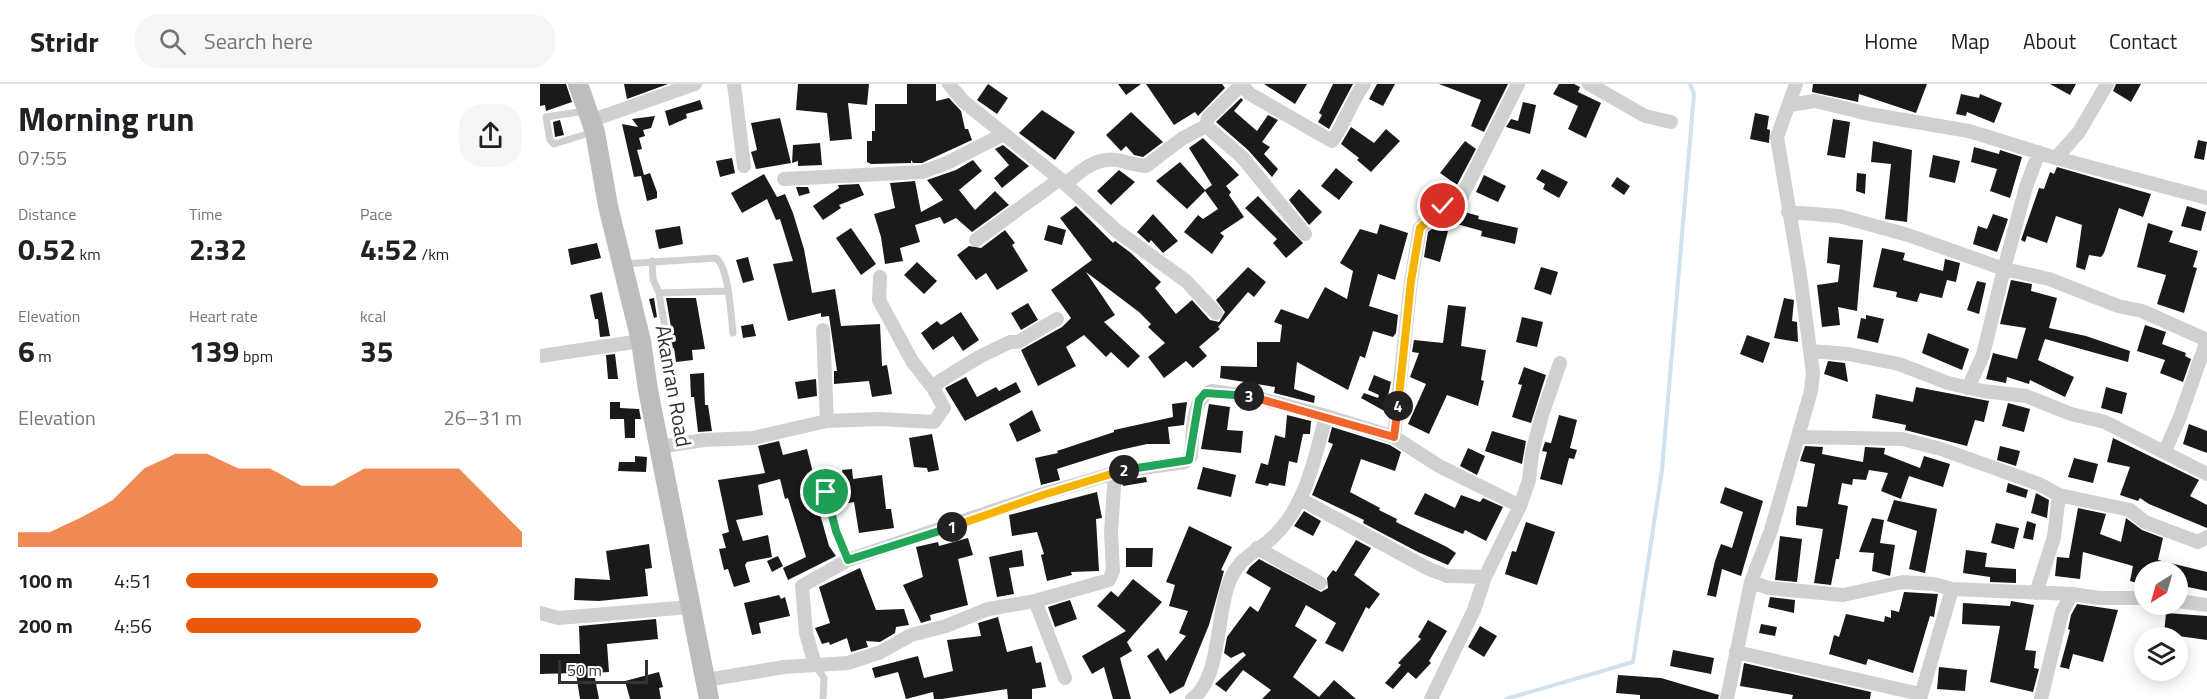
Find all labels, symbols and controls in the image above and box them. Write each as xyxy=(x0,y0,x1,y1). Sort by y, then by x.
search box xyxy=(135,14,555,68)
text: Stridr xyxy=(30,20,99,63)
text: Search here xyxy=(204,24,313,58)
icon: search xyxy=(156,25,189,58)
text: Home xyxy=(1864,25,1918,57)
text: Map xyxy=(1951,25,1990,57)
text: About xyxy=(2023,25,2076,57)
text: Contact xyxy=(2109,25,2177,57)
text: Morning run xyxy=(18,94,195,144)
button: share xyxy=(459,104,522,167)
text: 07:55 xyxy=(18,142,67,173)
pin xyxy=(1417,180,1468,231)
icon: check xyxy=(1426,189,1459,222)
text: Distance xyxy=(18,202,76,226)
text: Time xyxy=(189,202,222,226)
text: Pace xyxy=(360,202,392,226)
text: 0.52 xyxy=(18,226,76,272)
text: 2:32 xyxy=(189,226,247,272)
text: 4:52 xyxy=(360,226,418,272)
text: km xyxy=(76,242,101,266)
text: /km xyxy=(418,242,449,266)
text: Elevation xyxy=(18,304,80,328)
text: Heart rate xyxy=(189,304,258,328)
text: kcal xyxy=(360,304,386,328)
street label: Akanran Road xyxy=(648,322,700,449)
text: 6 xyxy=(18,328,35,374)
text: 139 xyxy=(189,328,239,374)
text: 35 xyxy=(360,328,394,374)
text: m xyxy=(35,344,52,368)
text: bpm xyxy=(239,344,273,368)
pin: 3 xyxy=(1234,381,1264,411)
text: 3 xyxy=(1245,384,1253,408)
pin: 4 xyxy=(1383,391,1413,421)
text: 4 xyxy=(1394,394,1402,418)
text: Elevation xyxy=(18,402,96,433)
text: 26–31 m xyxy=(443,402,522,433)
pin: 2 xyxy=(1109,455,1139,485)
text: 2 xyxy=(1120,458,1128,482)
pin xyxy=(800,466,851,517)
icon: arrive xyxy=(809,475,842,508)
pin: 1 xyxy=(937,512,967,542)
text: 1 xyxy=(948,515,956,539)
north arrow xyxy=(2134,561,2188,615)
map controls xyxy=(2134,561,2188,681)
text: 100 m xyxy=(18,565,73,596)
text: 4:51 xyxy=(114,565,152,596)
text: 200 m xyxy=(18,610,73,641)
text: 4:56 xyxy=(114,610,152,641)
button: layers xyxy=(2134,627,2188,681)
scale bar xyxy=(558,657,648,684)
text: 50 m xyxy=(567,658,602,682)

